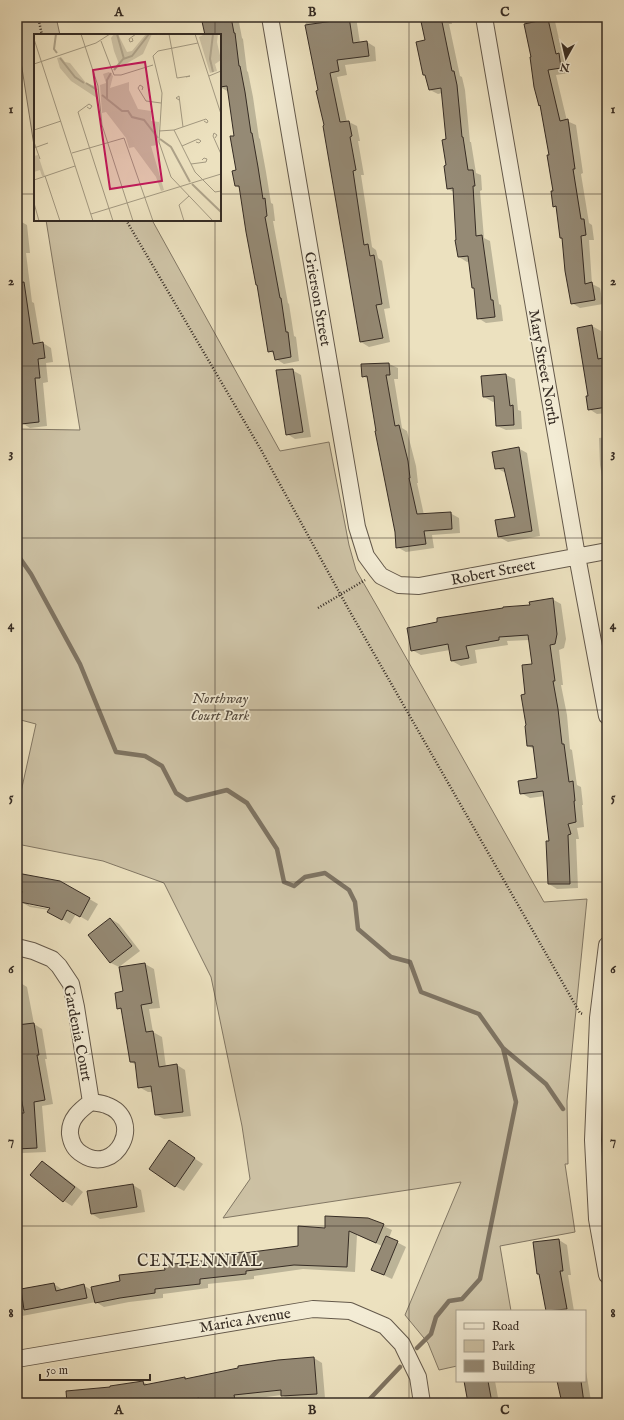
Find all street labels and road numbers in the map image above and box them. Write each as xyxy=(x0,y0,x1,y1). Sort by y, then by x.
street label: Grierson Street xyxy=(300,250,335,348)
street label: Mary Street North xyxy=(524,308,563,426)
street label: Robert Street xyxy=(449,555,537,590)
street label: Gardenia Court xyxy=(59,983,96,1083)
street label: Marica Avenue xyxy=(198,1304,292,1337)

